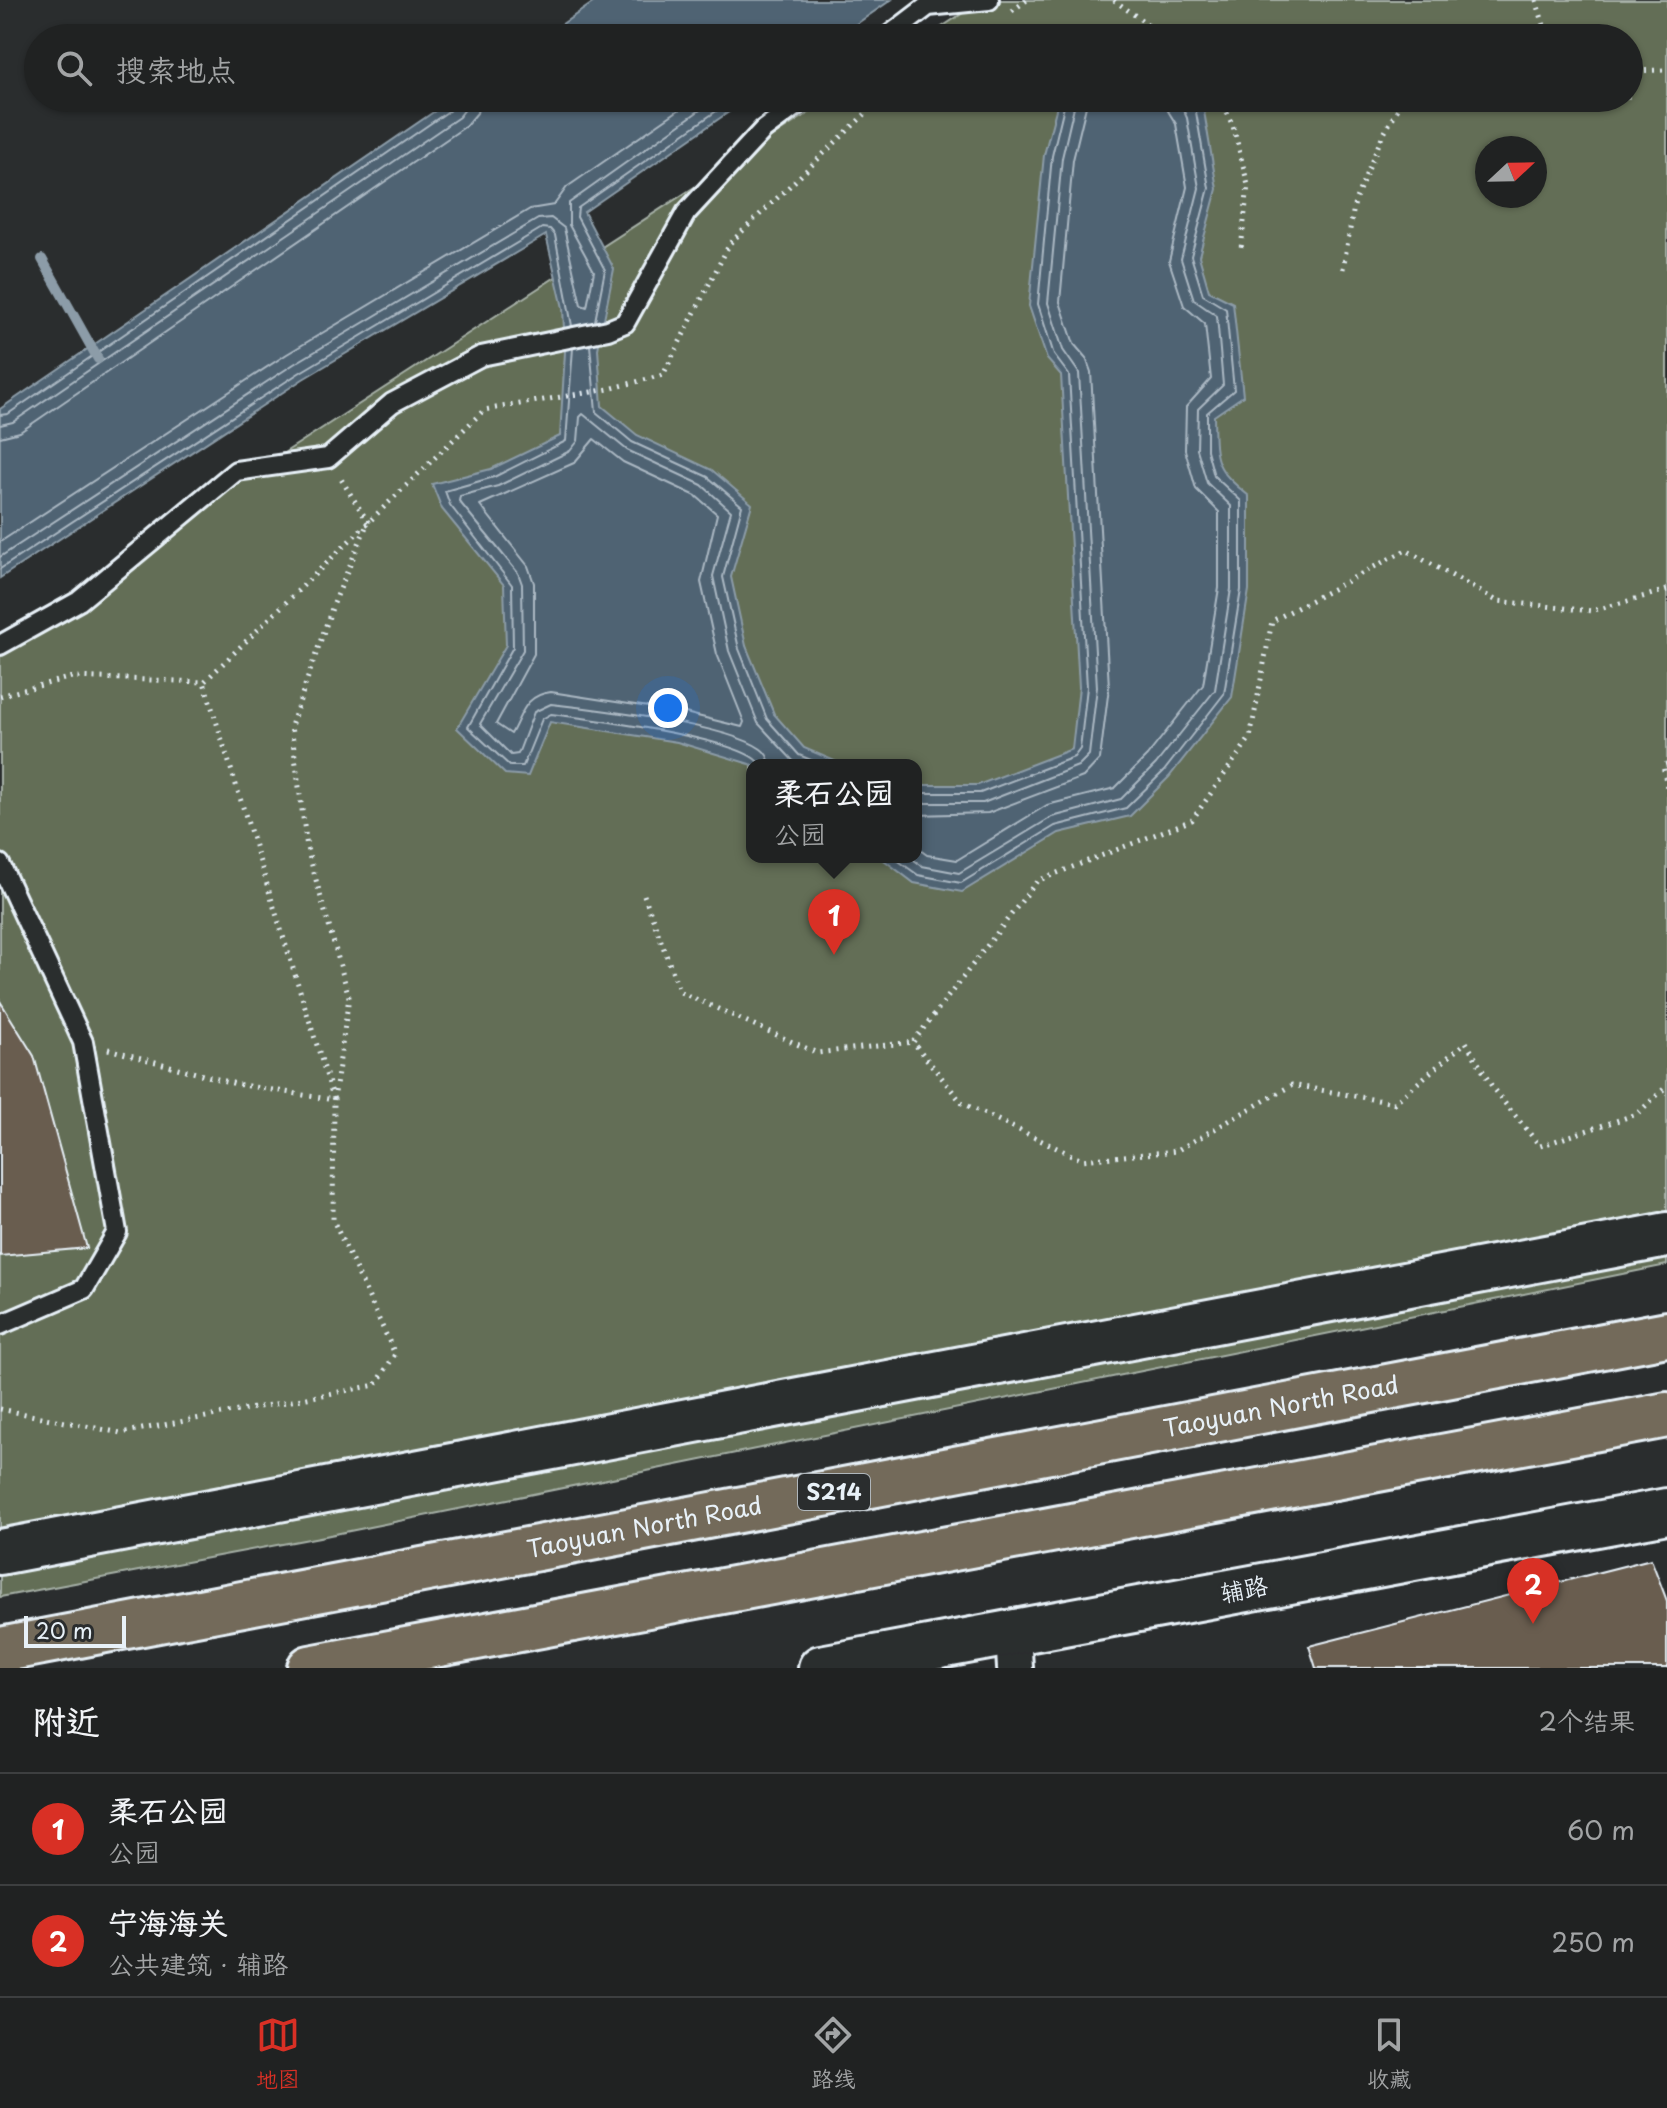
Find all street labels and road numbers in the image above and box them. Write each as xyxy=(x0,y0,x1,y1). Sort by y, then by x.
street label: Taoyuan North Road xyxy=(1160,1365,1402,1445)
road number: S214 xyxy=(798,1474,870,1510)
street label: Taoyuan North Road xyxy=(523,1486,765,1566)
street label: 辅路 xyxy=(1217,1566,1271,1610)

